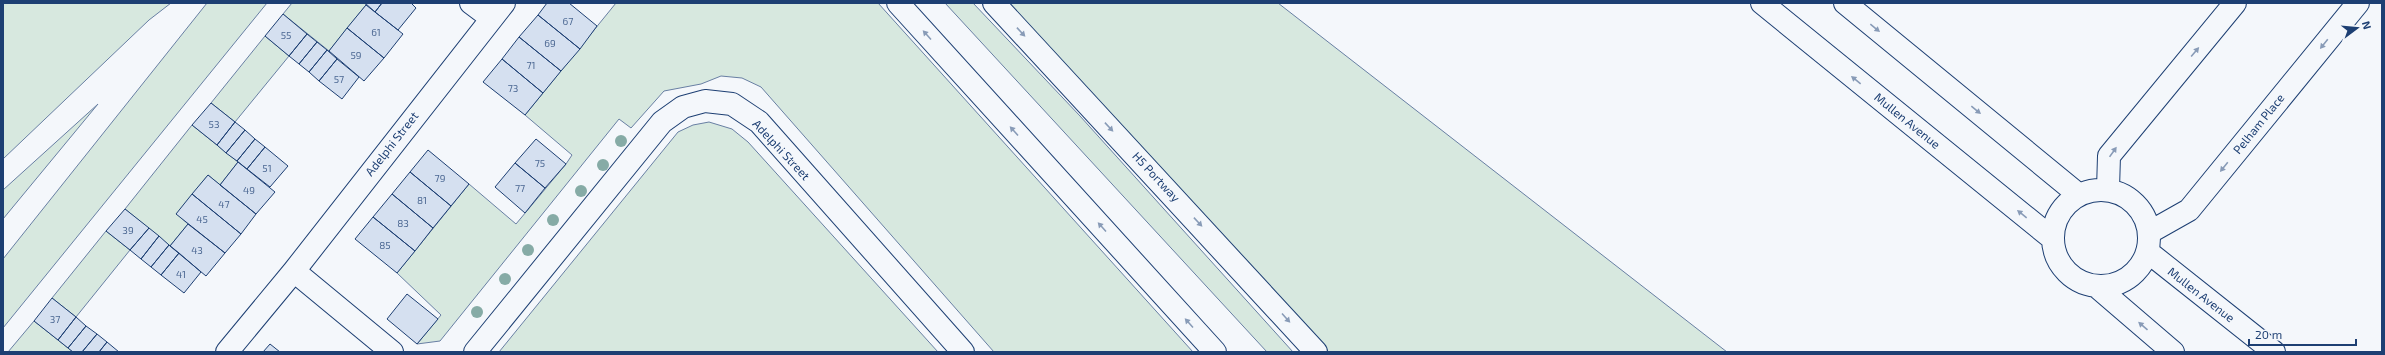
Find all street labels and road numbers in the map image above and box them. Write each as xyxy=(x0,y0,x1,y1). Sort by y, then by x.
street label: Mullen Avenue xyxy=(1872,89,1943,151)
street label: Pelham Place xyxy=(2230,91,2287,156)
street label: Adelphi Street xyxy=(362,108,421,178)
street label: Adelphi Street xyxy=(750,116,813,183)
street label: H5 Portway xyxy=(1130,148,1184,205)
street label: Mullen Avenue xyxy=(2166,264,2238,325)

